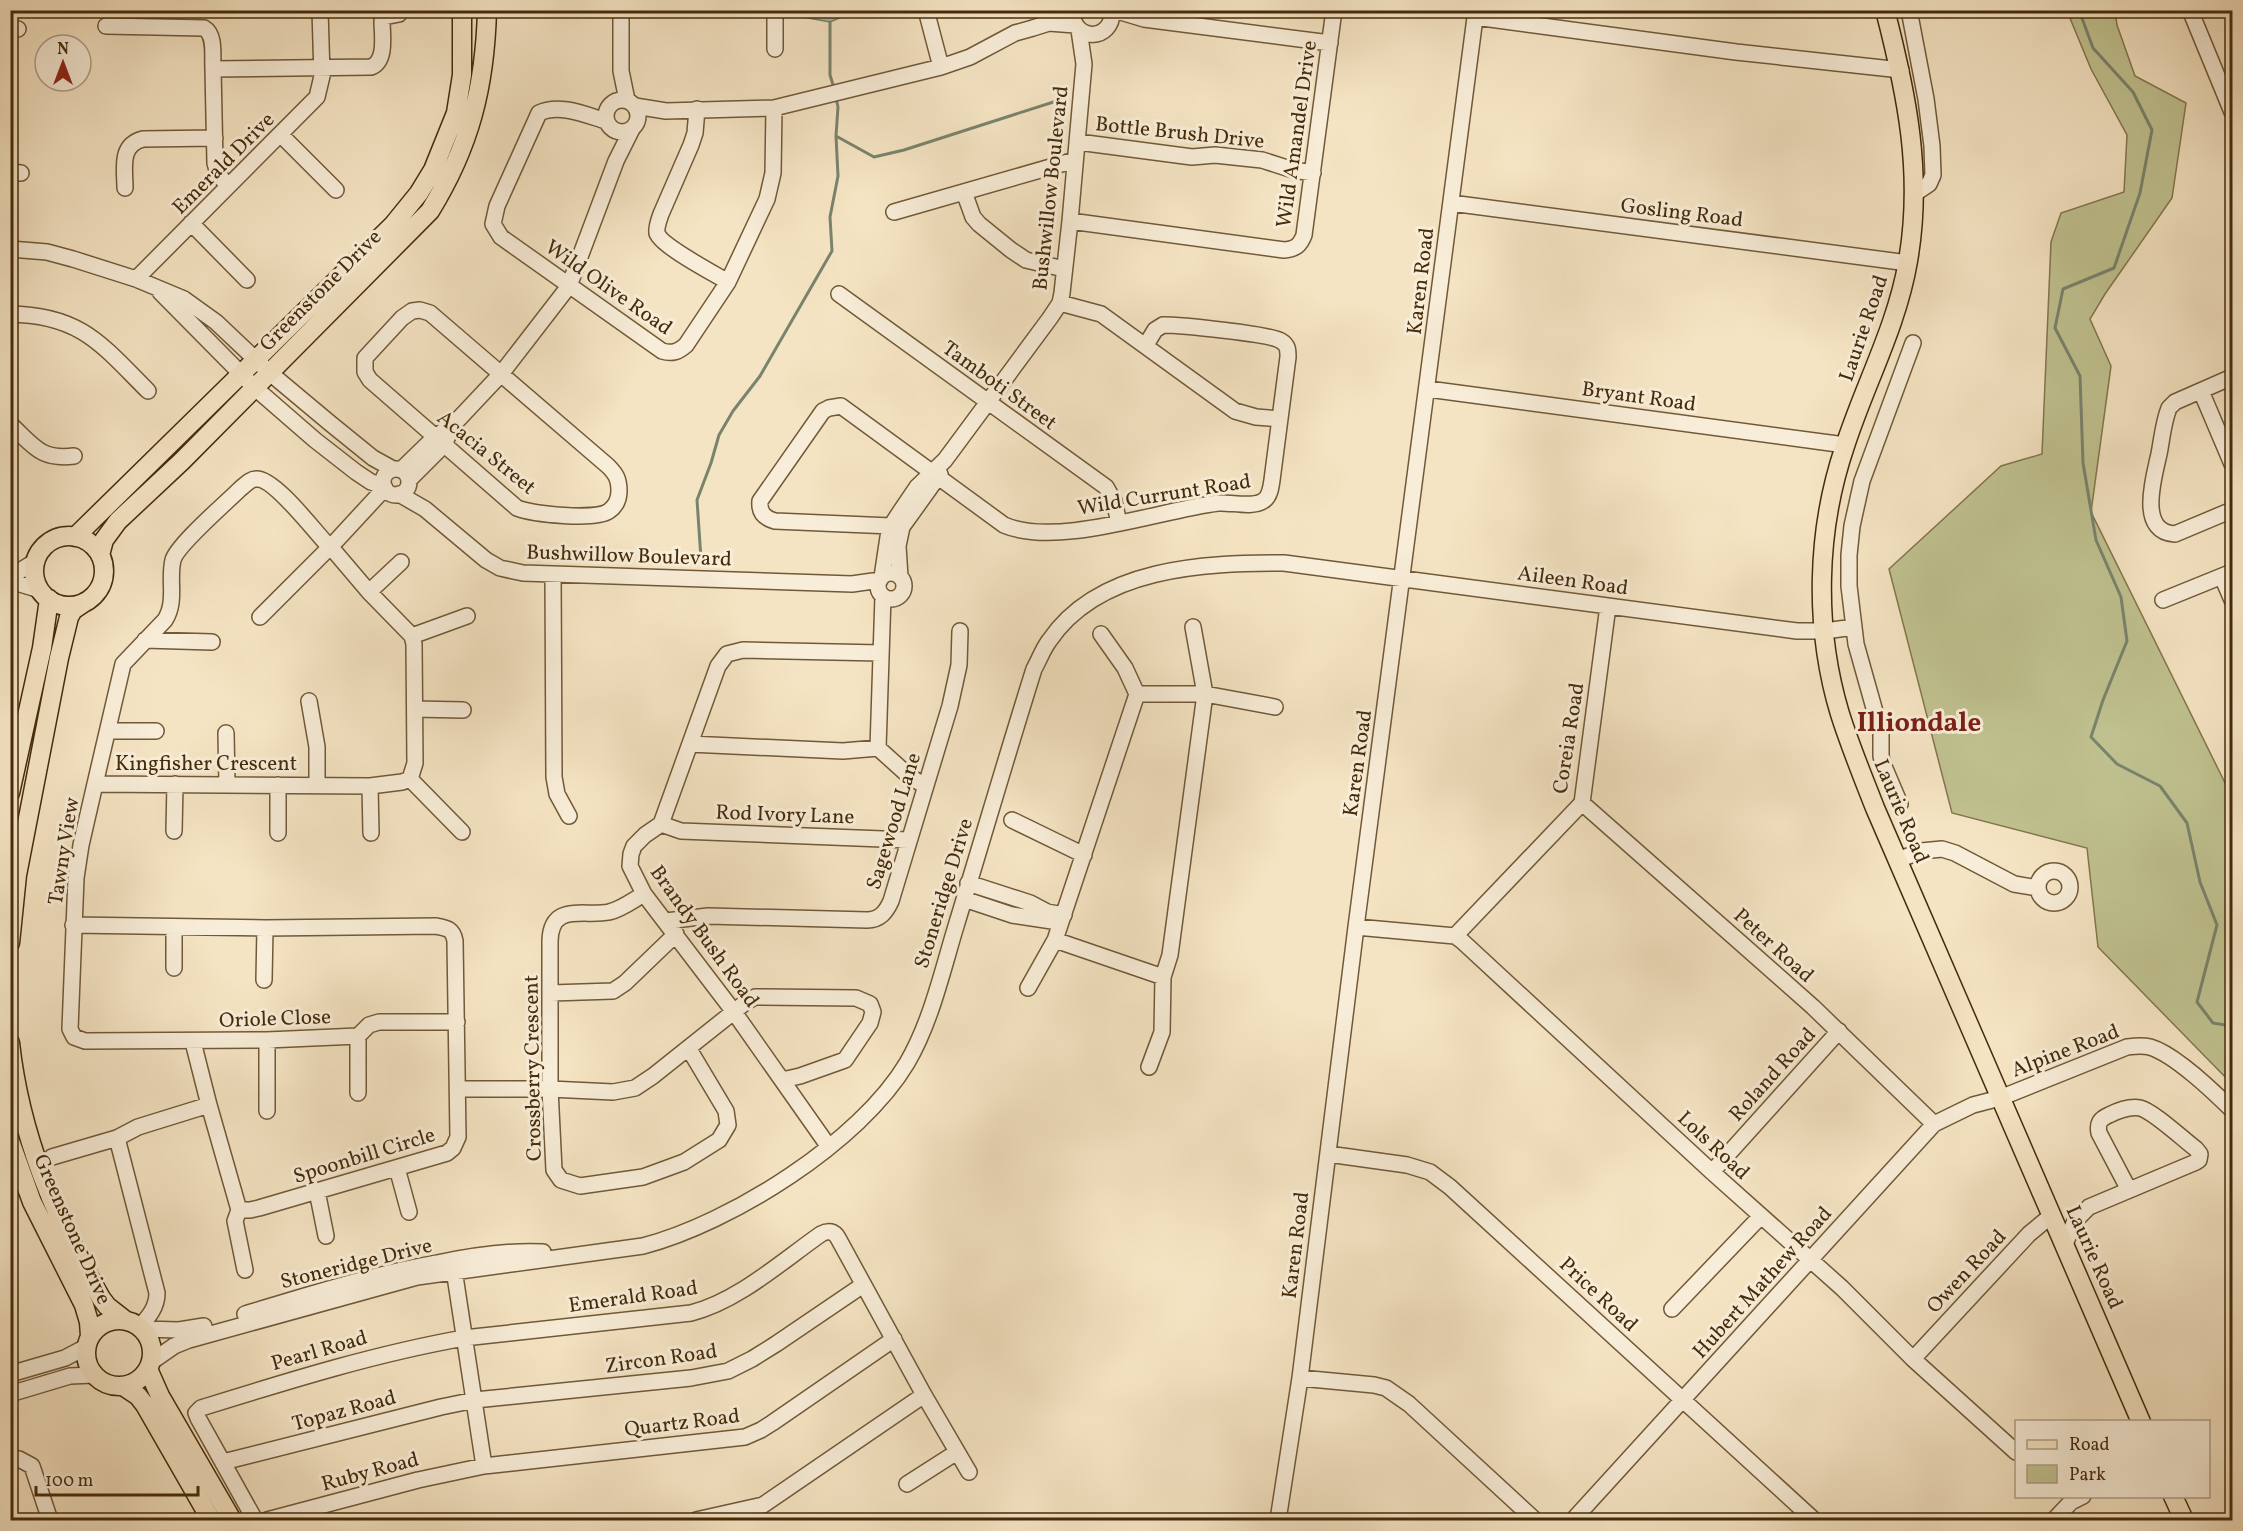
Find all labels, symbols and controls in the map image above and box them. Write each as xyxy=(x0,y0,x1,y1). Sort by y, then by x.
north arrow xyxy=(33,33,93,93)
text: N xyxy=(57,39,69,61)
street label: Wild Amandel Drive xyxy=(1270,39,1325,230)
street label: Bushwillow Boulevard xyxy=(1026,84,1077,292)
street label: Emerald Drive xyxy=(166,106,282,222)
street label: Bottle Brush Drive xyxy=(1094,110,1266,157)
street label: Gosling Road xyxy=(1619,192,1745,235)
street label: Greenstone Drive xyxy=(254,224,389,359)
street label: Karen Road xyxy=(1401,226,1442,336)
street label: Wild Olive Road xyxy=(539,233,678,343)
street label: Laurie Road xyxy=(1833,271,1896,386)
street label: Tamboti Street xyxy=(936,335,1063,438)
street label: Bryant Road xyxy=(1580,375,1698,420)
street label: Acacia Street xyxy=(430,404,542,502)
street label: Wild Currunt Road xyxy=(1075,467,1253,524)
street label: Bushwillow Boulevard xyxy=(526,538,732,575)
street label: Aileen Road xyxy=(1516,559,1630,604)
street label: Coreia Road xyxy=(1546,681,1593,796)
district label: Illiondale xyxy=(1857,705,1981,743)
street label: Karen Road xyxy=(1337,708,1380,819)
street label: Sagewood Lane xyxy=(860,749,929,893)
street label: Kingfisher Crescent xyxy=(115,750,297,779)
street label: Laurie Road xyxy=(1866,755,1936,868)
street label: Tawny View xyxy=(42,795,87,907)
street label: Rod Ivory Lane xyxy=(715,799,855,832)
street label: Stoneridge Drive xyxy=(908,815,981,972)
street label: Brandy Bush Road xyxy=(642,860,765,1014)
street label: Peter Road xyxy=(1726,902,1820,990)
street label: Crossberry Crescent xyxy=(517,975,550,1161)
street label: Oriole Close xyxy=(219,1003,332,1036)
street label: Alpine Road xyxy=(2007,1018,2124,1085)
street label: Roland Road xyxy=(1723,1022,1823,1128)
street label: Lols Road xyxy=(1670,1105,1756,1187)
street label: Spoonbill Circle xyxy=(290,1121,439,1192)
street label: Greenstone Drive xyxy=(25,1150,118,1309)
street label: Karen Road xyxy=(1276,1190,1317,1300)
street label: Hubert Mathew Road xyxy=(1687,1200,1839,1366)
street label: Laurie Road xyxy=(2058,1201,2129,1314)
street label: Owen Road xyxy=(1921,1224,2014,1320)
street label: Stoneridge Drive xyxy=(277,1232,435,1297)
street label: Price Road xyxy=(1552,1251,1644,1339)
street label: Emerald Road xyxy=(567,1274,700,1321)
street label: Pearl Road xyxy=(268,1324,371,1379)
street label: Zircon Road xyxy=(603,1337,719,1382)
street label: Topaz Road xyxy=(289,1384,400,1439)
street label: Quartz Road xyxy=(623,1402,742,1445)
legend xyxy=(2015,1420,2210,1498)
text: Road xyxy=(2069,1433,2110,1458)
street label: Ruby Road xyxy=(318,1446,422,1499)
scale bar xyxy=(36,1459,198,1497)
text: Park xyxy=(2069,1463,2106,1488)
text: 100 m xyxy=(45,1469,94,1494)

